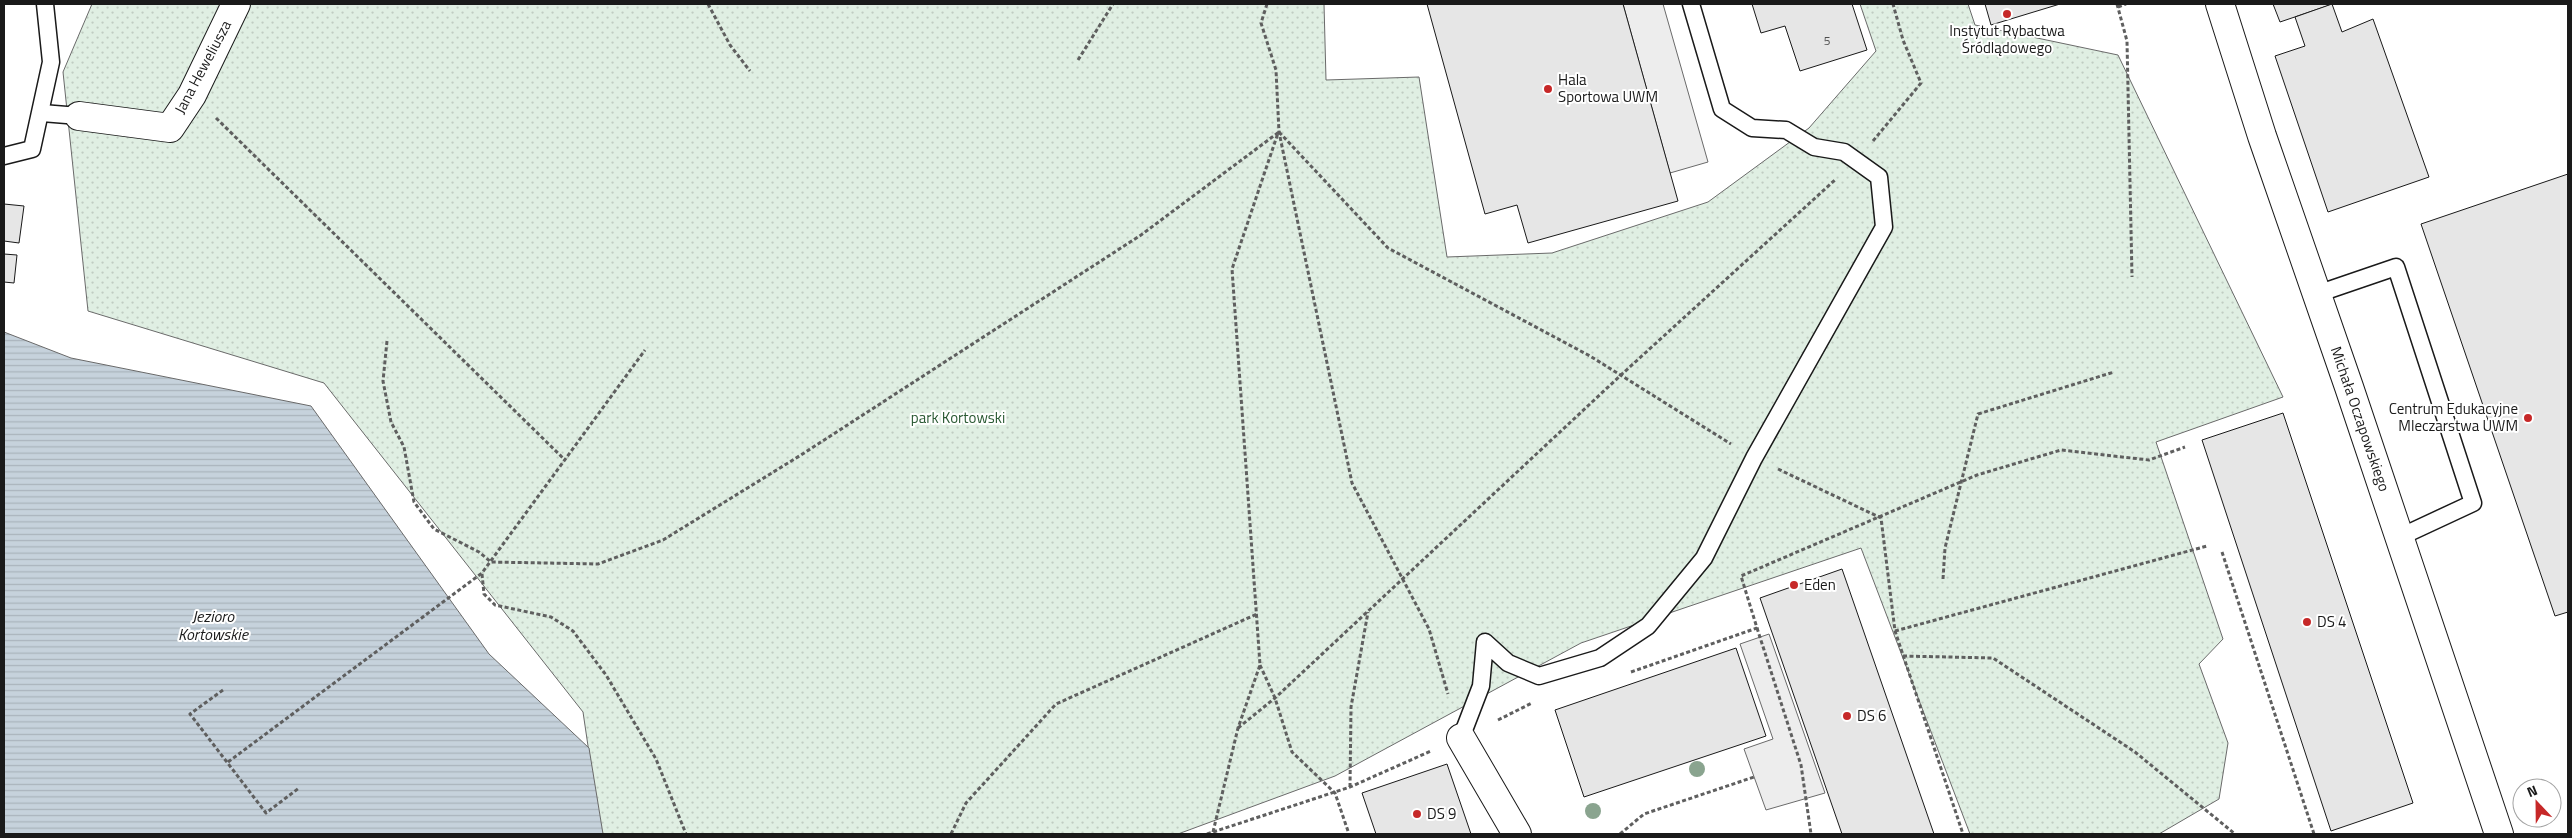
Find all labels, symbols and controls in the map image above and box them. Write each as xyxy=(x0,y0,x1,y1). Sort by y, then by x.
marker: Instytut Rybactwa Śródlądowego xyxy=(2001,8,2013,20)
street label: Jana Heweliusza xyxy=(168,15,237,118)
place label: Instytut Rybactwa Śródlądowego xyxy=(1949,19,2065,59)
house number: 5 xyxy=(1824,31,1831,50)
place label: Hala Sportowa UWM xyxy=(1558,68,1658,108)
marker: Hala Sportowa UWM xyxy=(1542,83,1554,95)
street label: Michała Oczapowskiego xyxy=(2325,343,2396,495)
place label: Centrum Edukacyjne Mleczarstwa UWM xyxy=(2389,397,2518,437)
park label: park Kortowski xyxy=(911,406,1005,429)
marker: Centrum Edukacyjne Mleczarstwa UWM xyxy=(2522,412,2534,424)
place label: Eden xyxy=(1804,573,1836,596)
marker: Eden xyxy=(1788,579,1800,591)
water label: Jezioro Kortowskie xyxy=(178,604,250,646)
place label: DS 4 xyxy=(2317,610,2347,633)
marker: DS 4 xyxy=(2301,616,2313,628)
place label: DS 6 xyxy=(1857,704,1887,727)
marker: DS 6 xyxy=(1841,710,1853,722)
north arrow xyxy=(2512,778,2562,828)
text: N xyxy=(2524,779,2540,802)
place label: DS 9 xyxy=(1427,802,1457,825)
marker: DS 9 xyxy=(1411,808,1423,820)

